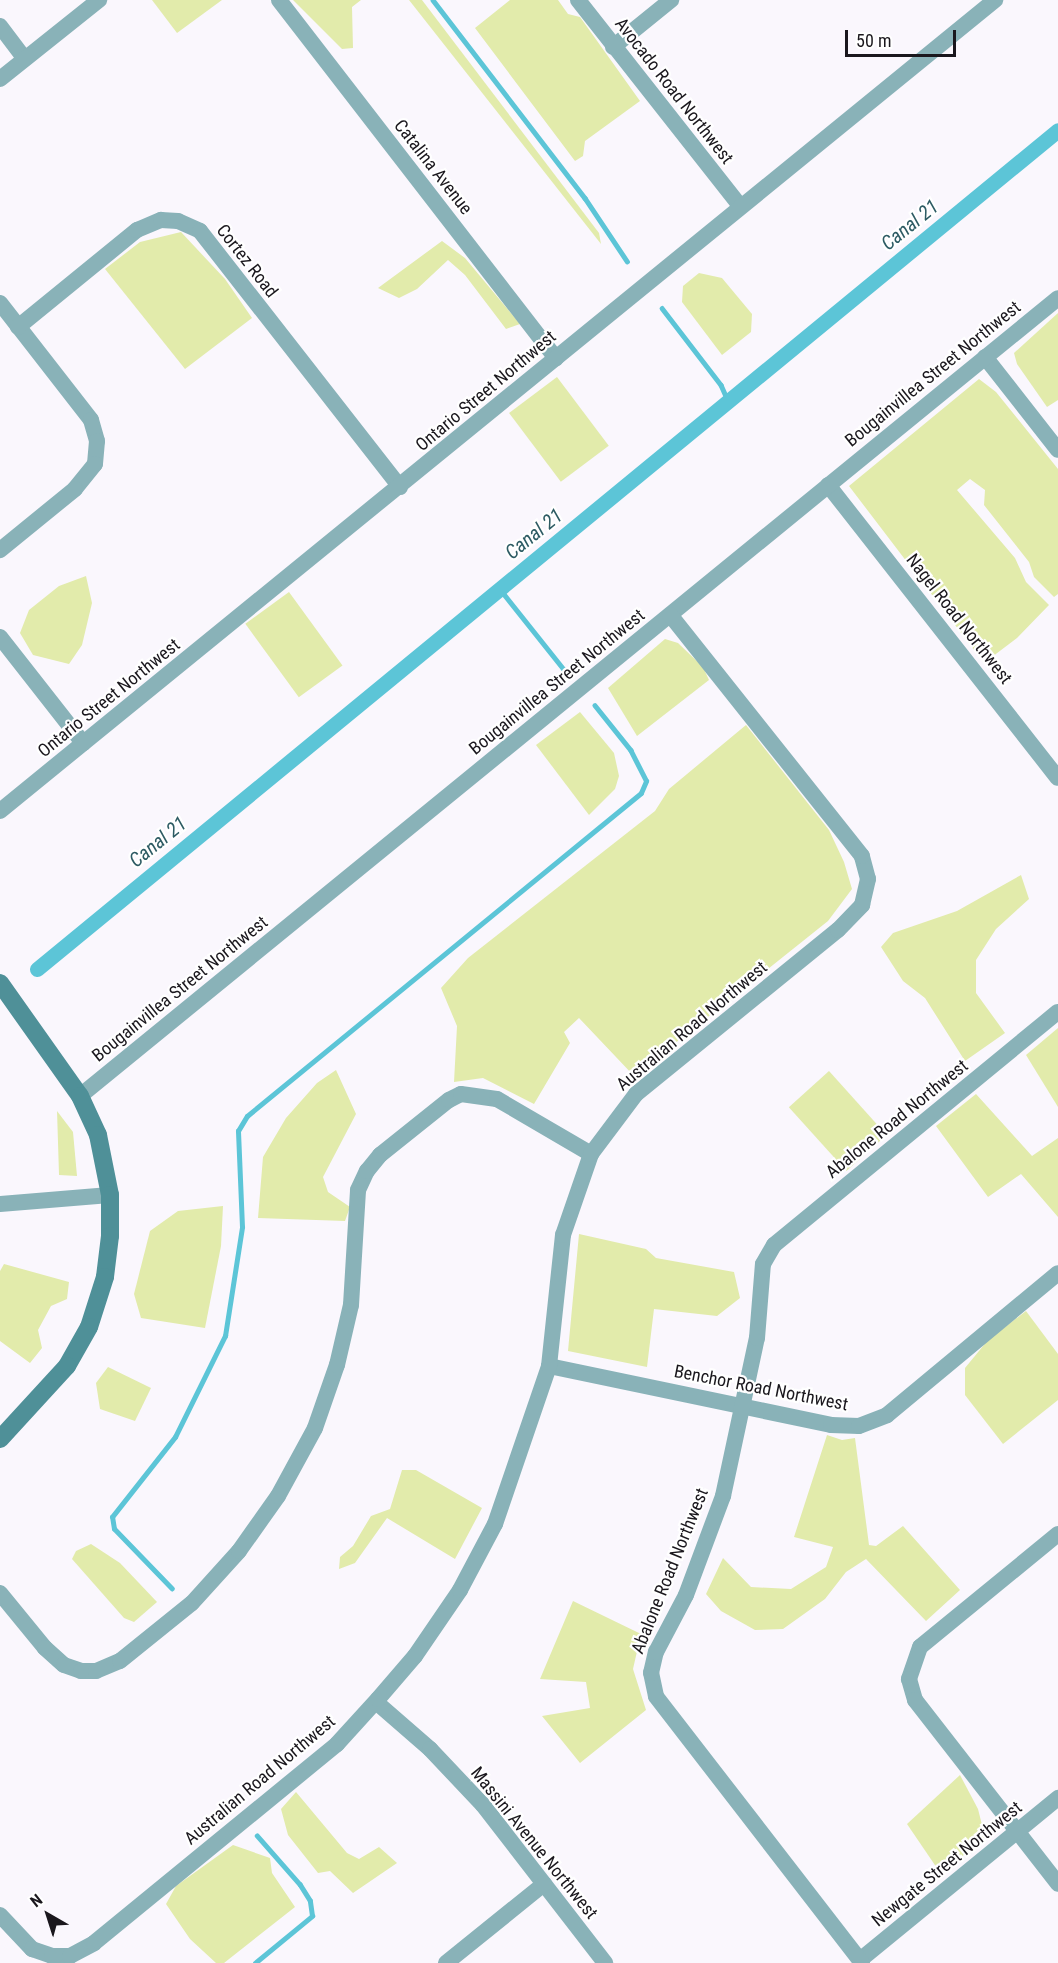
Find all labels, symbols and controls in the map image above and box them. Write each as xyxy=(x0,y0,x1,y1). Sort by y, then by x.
street label: Avocado Road Northwest xyxy=(610,14,738,168)
scale bar xyxy=(848,18,959,56)
text: 50 m xyxy=(856,30,891,51)
street label: Catalina Avenue xyxy=(389,115,477,219)
water label: Canal 21 xyxy=(876,195,944,255)
street label: Cortez Road xyxy=(212,220,282,302)
street label: Bougainvillea Street Northwest xyxy=(841,297,1025,451)
street label: Ontario Street Northwest xyxy=(412,326,560,456)
water label: Canal 21 xyxy=(500,504,568,564)
street label: Nagel Road Northwest xyxy=(901,550,1017,688)
street label: Bougainvillea Street Northwest xyxy=(465,605,649,759)
street label: Ontario Street Northwest xyxy=(34,634,184,762)
water label: Canal 21 xyxy=(124,812,192,872)
street label: Bougainvillea Street Northwest xyxy=(88,912,272,1066)
street label: Australian Road Northwest xyxy=(612,957,772,1095)
street label: Abalone Road Northwest xyxy=(822,1055,972,1183)
street label: Benchor Road Northwest xyxy=(672,1361,850,1415)
street label: Abalone Road Northwest xyxy=(627,1485,713,1657)
street label: Australian Road Northwest xyxy=(180,1711,340,1849)
street label: Massini Avenue Northwest xyxy=(466,1763,602,1923)
street label: Newgate Street Northwest xyxy=(868,1797,1026,1931)
north arrow xyxy=(18,1885,78,1945)
text: N xyxy=(27,1890,46,1911)

